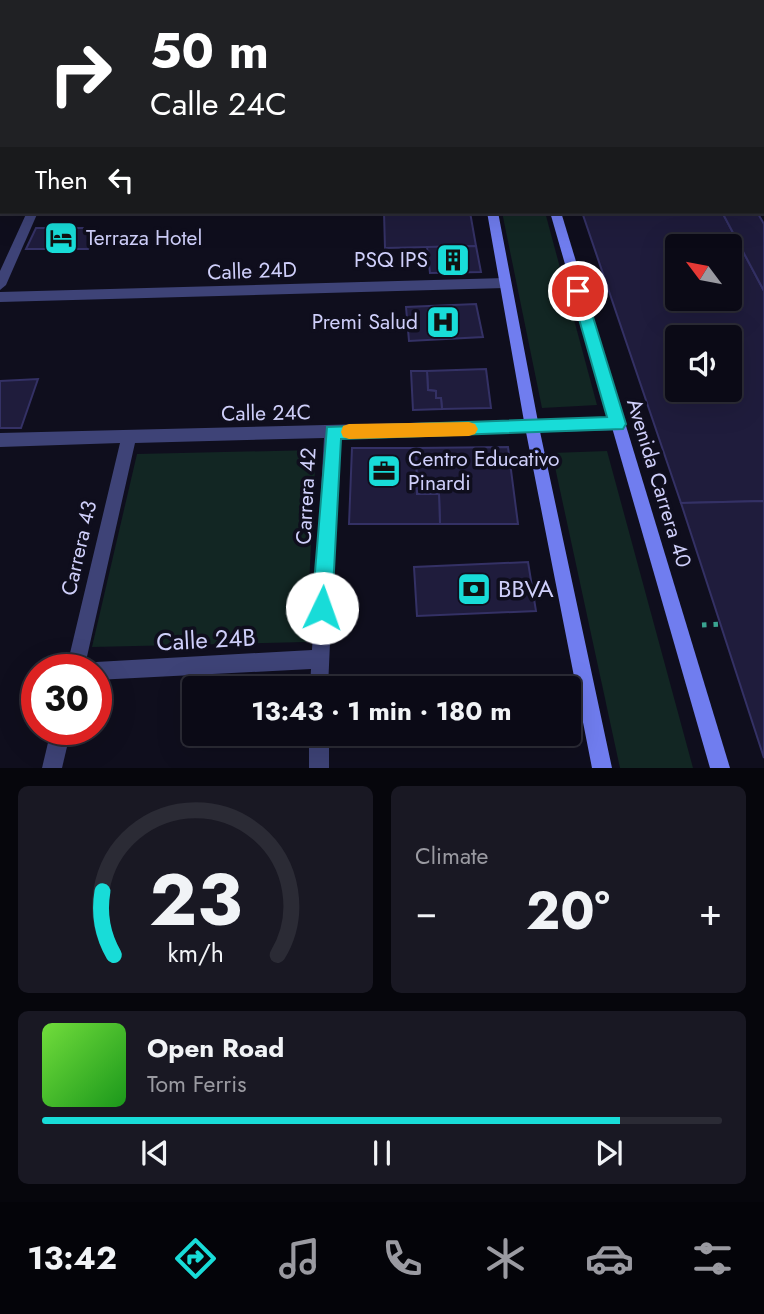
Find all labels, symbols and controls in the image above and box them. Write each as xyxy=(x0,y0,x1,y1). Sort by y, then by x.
text: 50 m xyxy=(150,16,269,86)
icon: right xyxy=(35,28,126,119)
text: Calle 24C xyxy=(150,81,287,127)
text: Then xyxy=(35,161,88,199)
icon: left xyxy=(102,161,140,199)
hotel icon: Terraza Hotel xyxy=(42,219,80,257)
place label: Terraza Hotel xyxy=(86,223,202,253)
north arrow xyxy=(665,234,742,312)
map controls xyxy=(665,234,742,402)
building icon: PSQ IPS xyxy=(434,241,472,279)
place label: PSQ IPS xyxy=(354,245,428,275)
street label: Calle 24D xyxy=(207,254,297,288)
pin xyxy=(548,261,608,321)
icon: arrive xyxy=(559,272,597,310)
hospital icon: Premi Salud xyxy=(424,303,462,341)
place label: Premi Salud xyxy=(312,307,418,337)
button: sound xyxy=(665,325,742,402)
street label: Avenida Carrera 40 xyxy=(619,395,699,571)
street label: Calle 24C xyxy=(221,397,311,429)
place label: Centro Educativo Pinardi xyxy=(408,444,560,498)
street label: Carrera 42 xyxy=(288,447,324,545)
office icon: Centro Educativo Pinardi xyxy=(365,452,403,490)
street label: Carrera 43 xyxy=(54,498,104,598)
bank icon: BBVA xyxy=(455,570,493,608)
position arrow xyxy=(285,571,359,645)
place label: BBVA xyxy=(498,571,554,606)
street label: Calle 24B xyxy=(155,619,257,660)
speed limit sign: 30 xyxy=(21,654,112,745)
text: 13:43 · 1 min · 180 m xyxy=(251,692,512,730)
text: Climate xyxy=(415,839,488,873)
text: 23 xyxy=(149,848,242,953)
text: 20° xyxy=(526,873,610,949)
text: − xyxy=(415,884,437,939)
text: + xyxy=(699,884,722,939)
text: km/h xyxy=(167,935,224,971)
text: Open Road xyxy=(147,1029,284,1067)
text: Tom Ferris xyxy=(147,1067,246,1101)
icon: previous xyxy=(136,1134,174,1172)
icon: pause xyxy=(363,1134,401,1172)
icon: next xyxy=(590,1134,628,1172)
icon: directions xyxy=(171,1234,220,1283)
icon: music xyxy=(275,1234,324,1283)
icon: phone xyxy=(378,1234,427,1283)
icon: climate xyxy=(481,1234,530,1283)
icon: car xyxy=(585,1234,634,1283)
icon: filters xyxy=(688,1234,737,1283)
text: 13:42 xyxy=(27,1235,117,1281)

